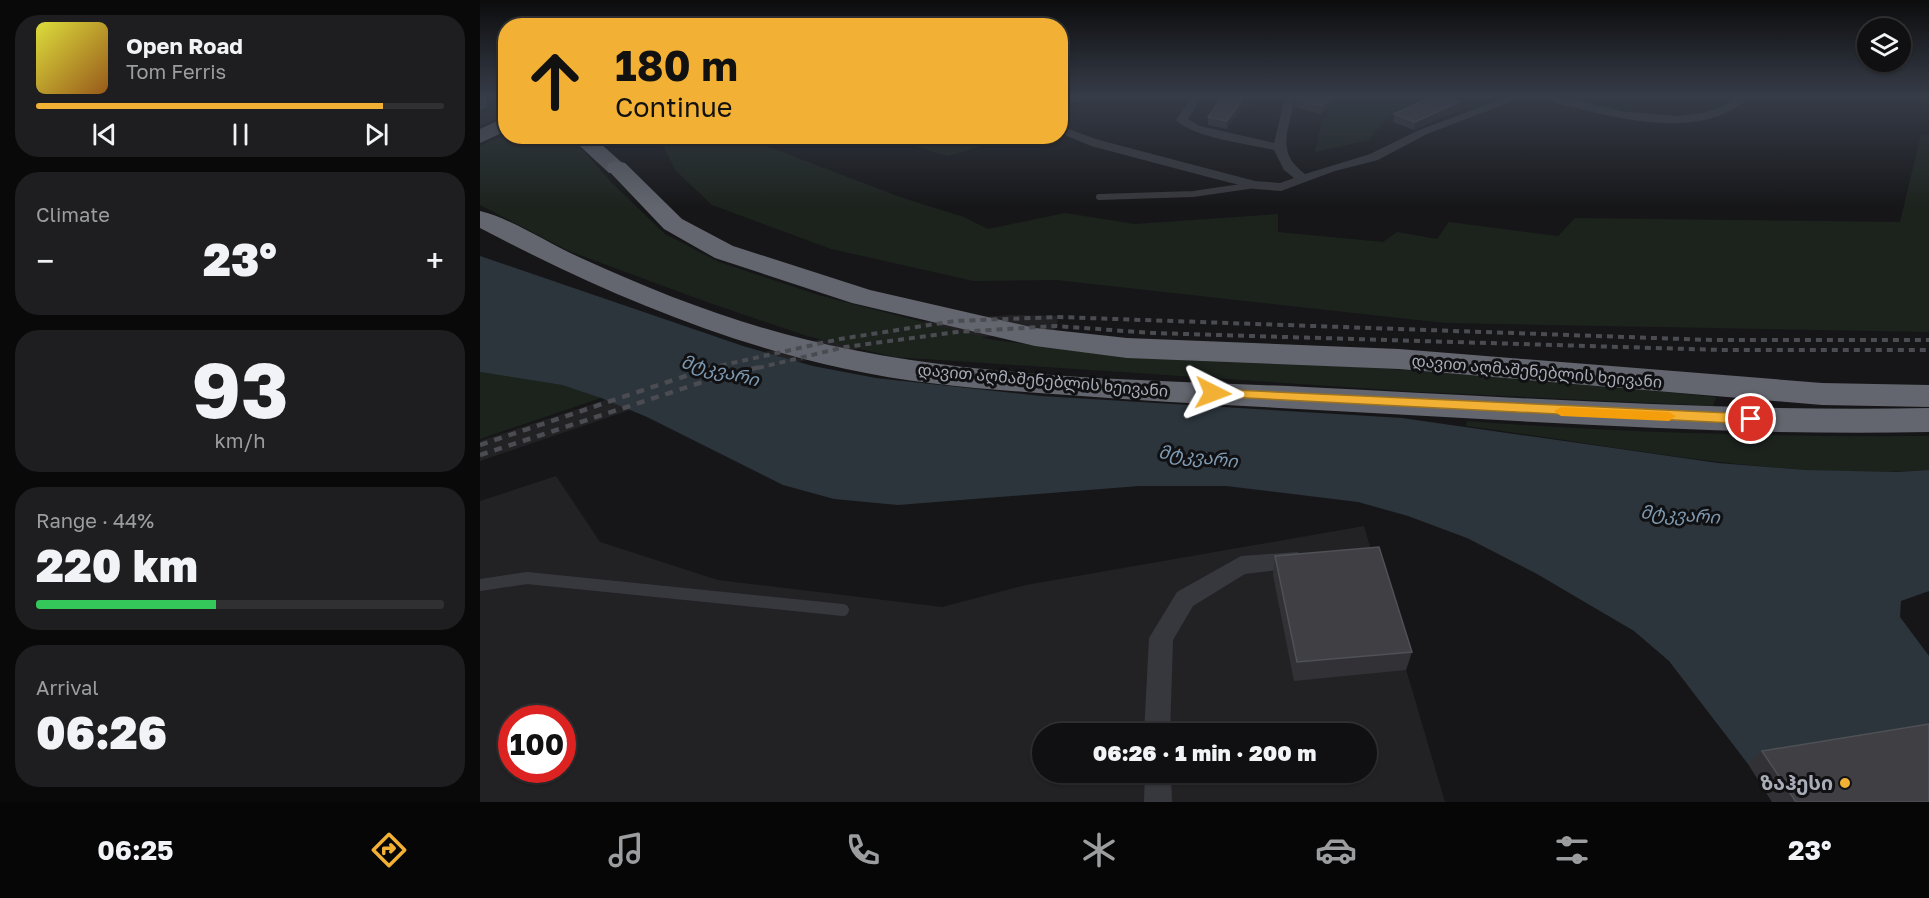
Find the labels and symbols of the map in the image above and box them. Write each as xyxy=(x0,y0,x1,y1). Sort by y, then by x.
water label: მტკვარი xyxy=(679,350,762,391)
street label: დავით აღმაშენებლის ხეივანი xyxy=(1411,350,1663,393)
street label: დავით აღმაშენებლის ხეივანი xyxy=(917,359,1169,402)
position arrow xyxy=(1181,361,1245,425)
pin xyxy=(1725,393,1776,444)
water label: მტკვარი xyxy=(1157,440,1240,473)
water label: მტკვარი xyxy=(1640,500,1721,529)
speed limit sign: 100 xyxy=(498,705,576,783)
place label: ზაჰესი xyxy=(1760,770,1833,795)
marker: ზაჰესი xyxy=(1838,776,1852,790)

